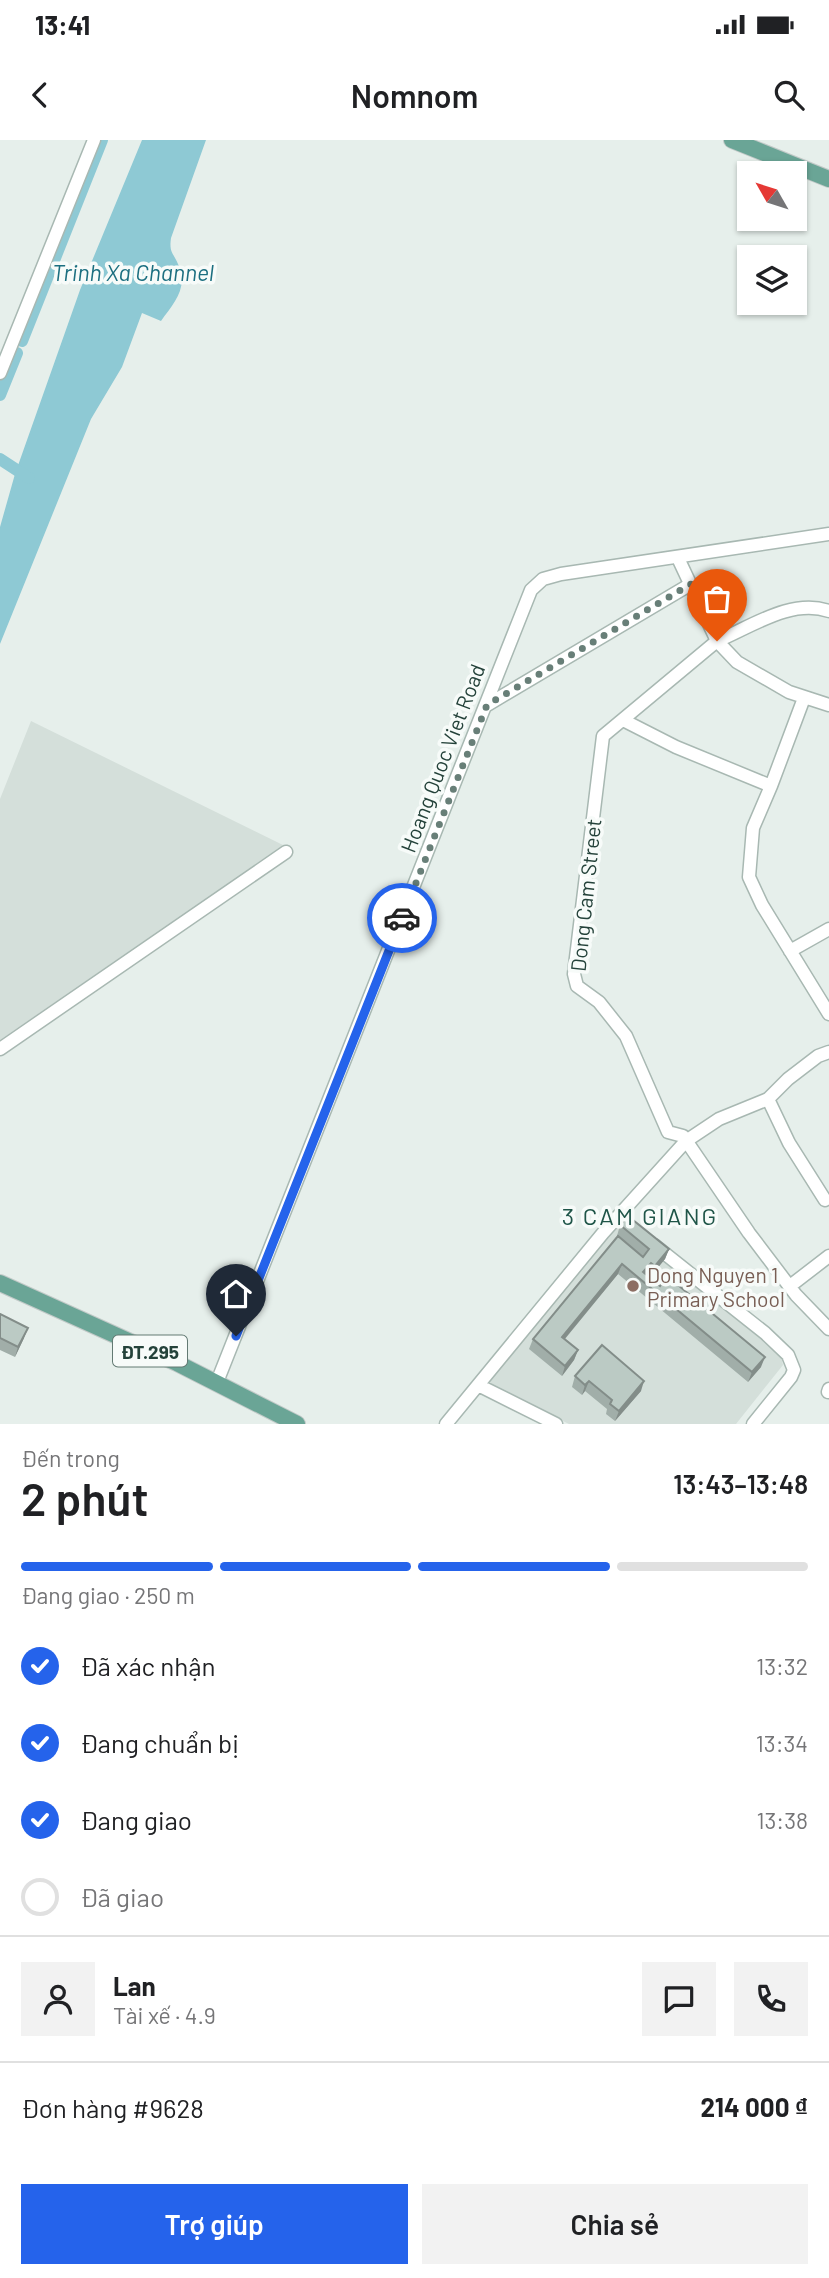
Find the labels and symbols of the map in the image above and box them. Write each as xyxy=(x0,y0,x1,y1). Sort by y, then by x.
north arrow xyxy=(737,161,807,231)
water label: Trinh Xa Channel xyxy=(52,258,214,286)
pin xyxy=(687,569,747,641)
street label: Hoang Quoc Viet Road xyxy=(395,660,489,856)
street label: Dong Cam Street xyxy=(565,817,605,973)
courier xyxy=(367,883,437,953)
district label: 3 CAM GIANG xyxy=(562,1201,718,1230)
place label: Dong Nguyen 1 Primary School xyxy=(647,1262,785,1311)
pin xyxy=(206,1264,266,1336)
marker: Dong Nguyen 1 Primary School xyxy=(625,1278,641,1294)
road number: ĐT.295 xyxy=(113,1336,187,1366)

